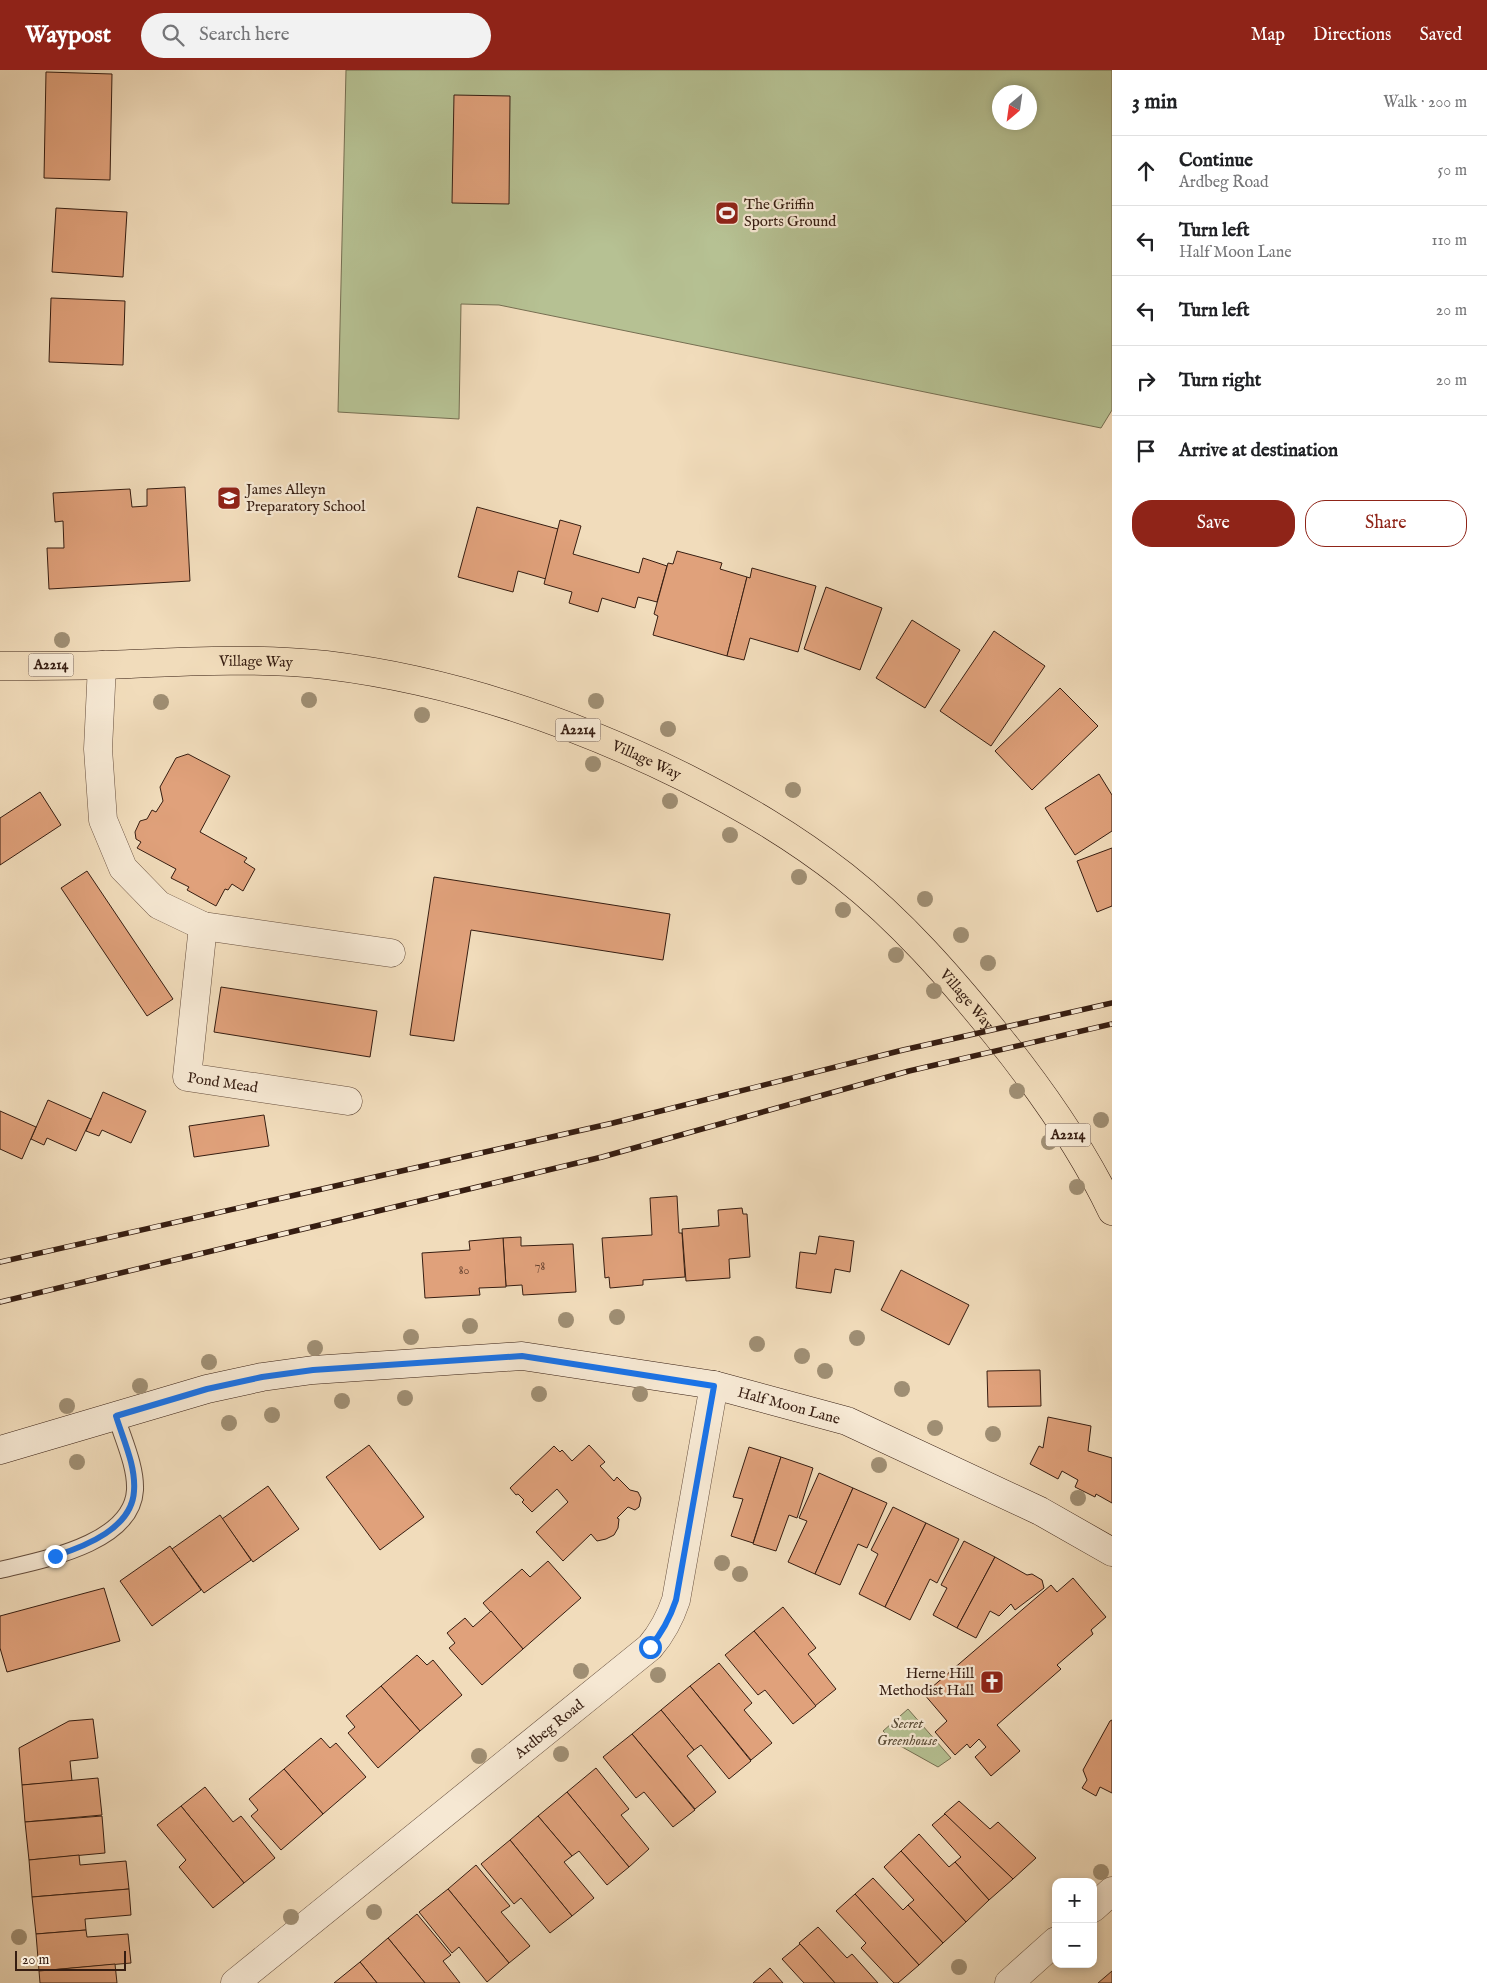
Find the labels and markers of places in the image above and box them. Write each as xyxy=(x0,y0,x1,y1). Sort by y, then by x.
place label: The Griffin Sports Ground xyxy=(744,195,837,231)
sports icon: The Griffin Sports Ground xyxy=(714,200,740,226)
place label: James Alleyn Preparatory School xyxy=(244,480,366,516)
school or university icon: James Alleyn Preparatory School xyxy=(216,485,242,511)
place label: Herne Hill Methodist Hall xyxy=(879,1664,975,1700)
church icon: Herne Hill Methodist Hall xyxy=(979,1669,1005,1695)

